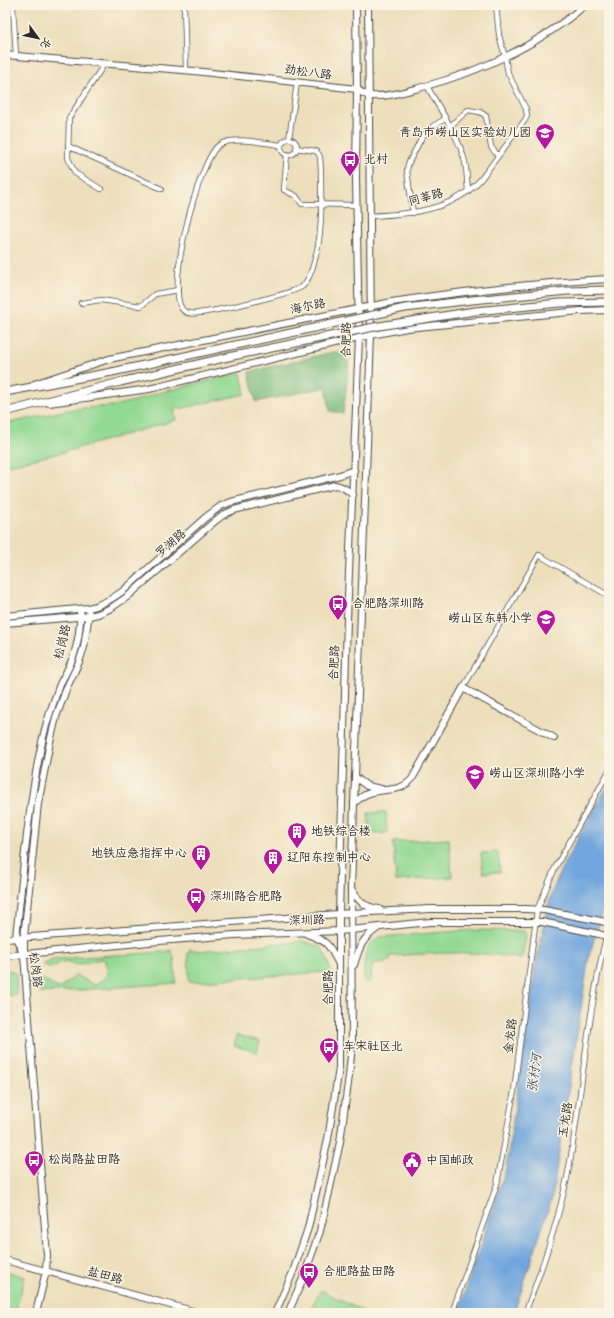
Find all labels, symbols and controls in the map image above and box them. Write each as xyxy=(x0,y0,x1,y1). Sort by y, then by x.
north arrow xyxy=(18,18,58,58)
text: 北 xyxy=(37,34,54,51)
street label: 劲松八路 xyxy=(283,62,333,84)
school or university icon: 青岛市崂山区实验幼儿园 xyxy=(534,122,556,150)
place label: 青岛市崂山区实验幼儿园 xyxy=(399,125,531,141)
bus stop icon: 北村 xyxy=(339,149,361,177)
place label: 北村 xyxy=(364,152,388,168)
street label: 同莘路 xyxy=(407,186,445,210)
street label: 海尔路 xyxy=(289,296,327,318)
street label: 合肥路 xyxy=(339,322,355,358)
street label: 罗湖路 xyxy=(152,526,190,562)
bus stop icon: 合肥路深圳路 xyxy=(327,593,349,621)
place label: 合肥路深圳路 xyxy=(352,596,424,612)
school or university icon: 崂山区东韩小学 xyxy=(535,608,557,636)
place label: 崂山区东韩小学 xyxy=(448,611,532,627)
street label: 松岗路 xyxy=(51,623,75,661)
street label: 合肥路 xyxy=(326,645,344,681)
school or university icon: 崂山区深圳路小学 xyxy=(464,763,486,791)
place label: 崂山区深圳路小学 xyxy=(489,766,585,782)
building icon: 地铁综合楼 xyxy=(286,821,308,849)
place label: 地铁综合楼 xyxy=(311,824,371,840)
building icon: 地铁应急指挥中心 xyxy=(190,843,212,871)
place label: 地铁应急指挥中心 xyxy=(91,846,187,862)
building icon: 辽阳东控制中心 xyxy=(262,847,284,875)
place label: 辽阳东控制中心 xyxy=(287,850,371,866)
bus stop icon: 深圳路合肥路 xyxy=(185,886,207,914)
place label: 深圳路合肥路 xyxy=(210,889,282,905)
street label: 深圳路 xyxy=(289,912,325,930)
street label: 松岗路 xyxy=(25,951,45,989)
street label: 合肥路 xyxy=(321,970,337,1006)
street label: 金龙路 xyxy=(501,1017,521,1055)
bus stop icon: 车宋社区北 xyxy=(318,1036,340,1064)
place label: 车宋社区北 xyxy=(343,1039,403,1055)
water label: 张村河 xyxy=(524,1051,546,1093)
street label: 玉龙路 xyxy=(555,1101,577,1139)
bus stop icon: 松岗路盐田路 xyxy=(23,1149,45,1177)
public building icon: 中国邮政 xyxy=(401,1150,423,1178)
place label: 松岗路盐田路 xyxy=(48,1152,120,1168)
place label: 中国邮政 xyxy=(426,1153,474,1169)
bus stop icon: 合肥路盐田路 xyxy=(298,1261,320,1289)
street label: 盐田路 xyxy=(86,1264,124,1288)
place label: 合肥路盐田路 xyxy=(323,1264,395,1280)

